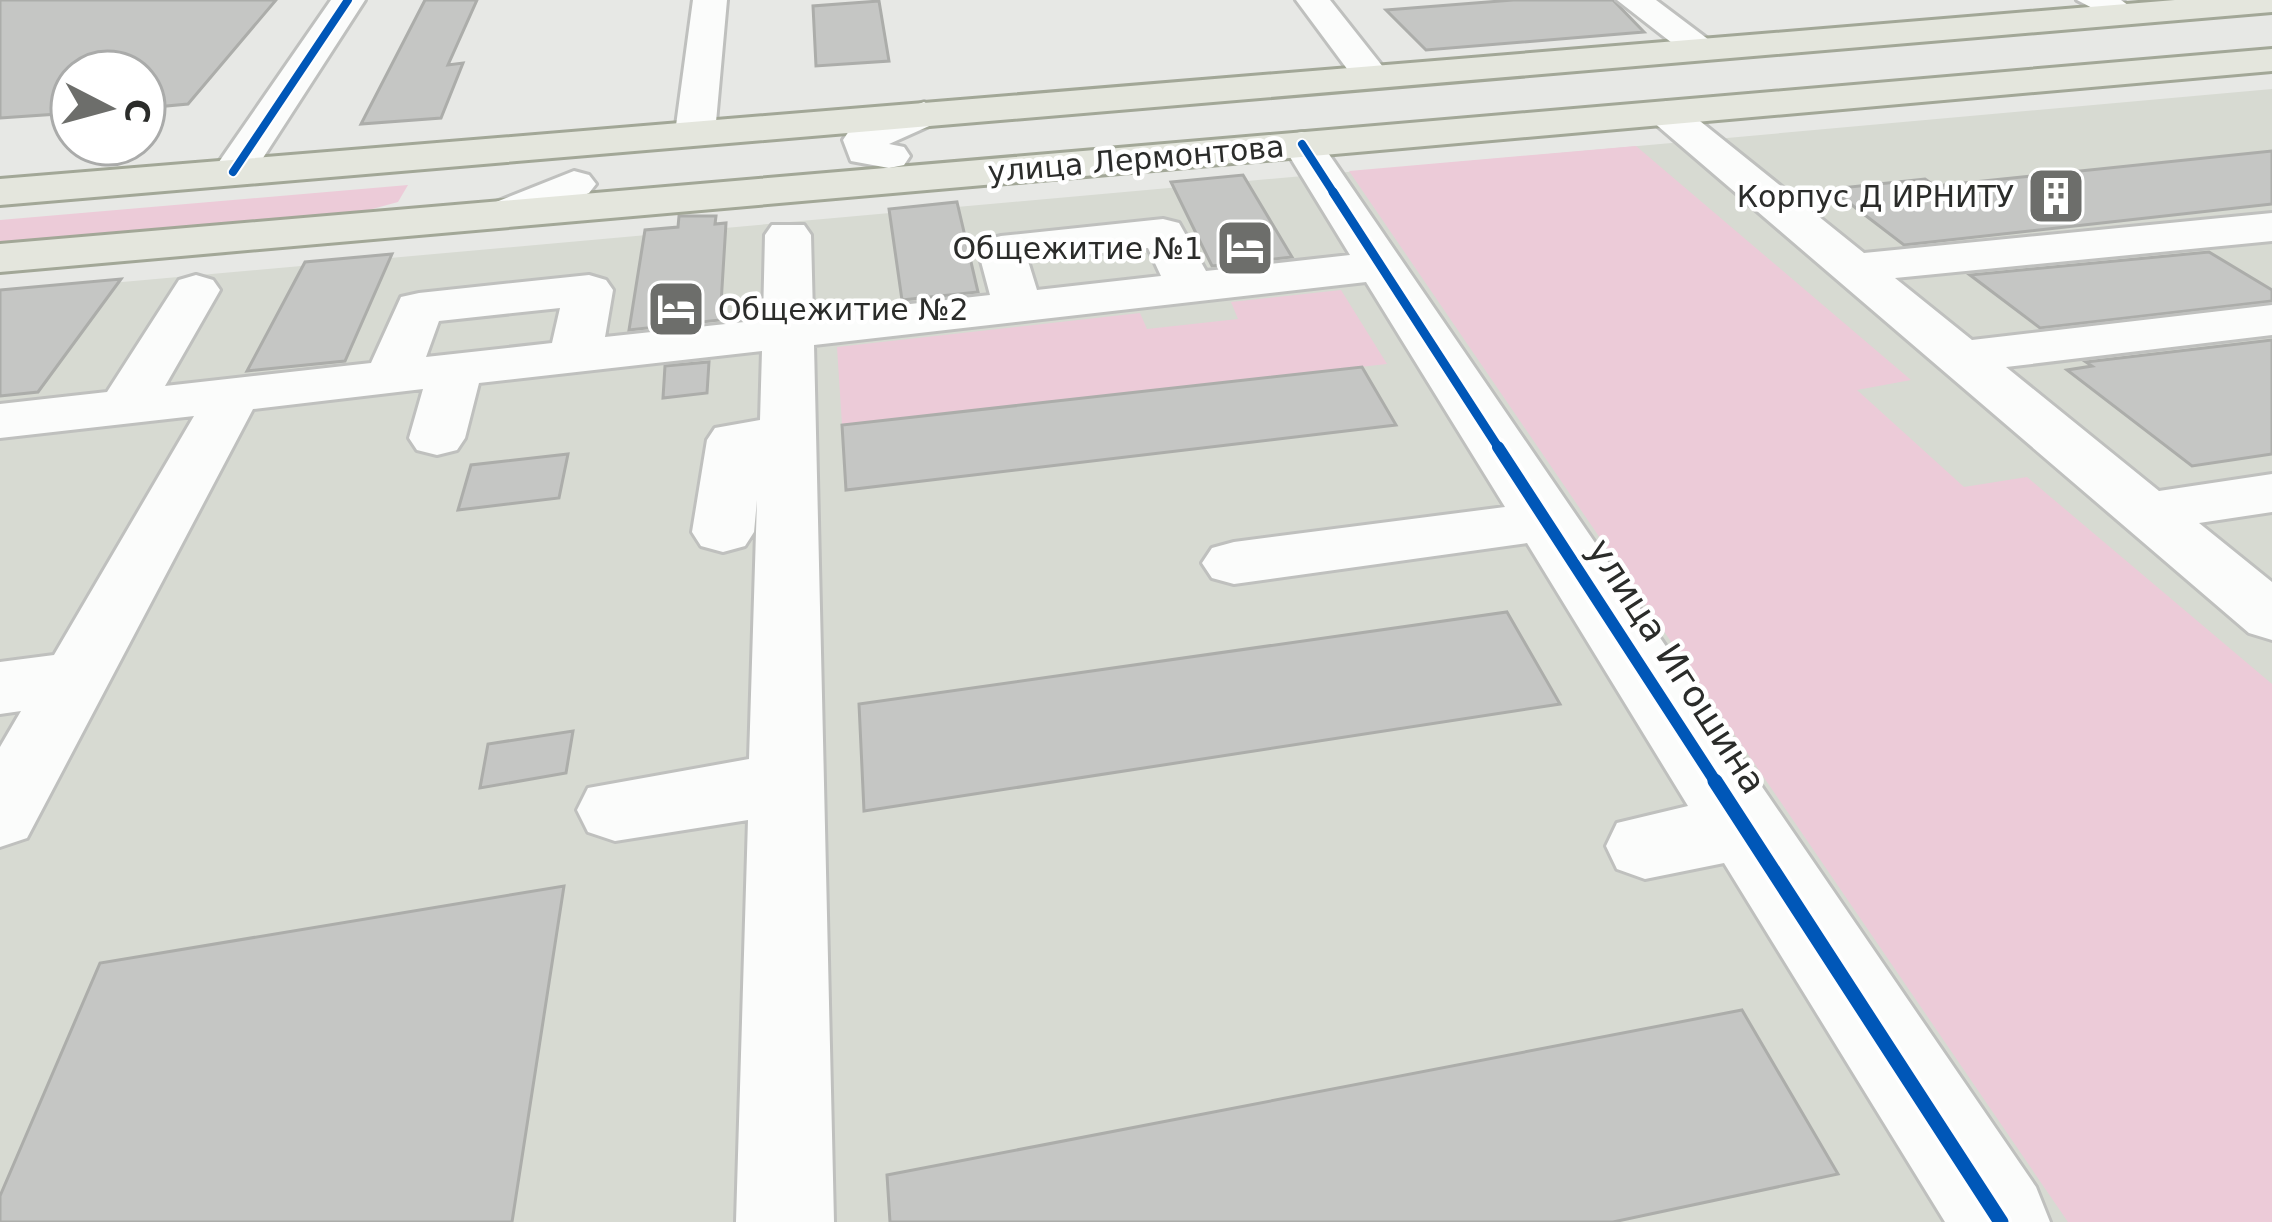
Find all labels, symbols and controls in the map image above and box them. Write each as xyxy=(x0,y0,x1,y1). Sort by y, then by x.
north arrow xyxy=(48,48,168,168)
text: С xyxy=(117,97,158,125)
street label: улица Лермонтова xyxy=(986,129,1286,189)
building icon: Корпус Д ИРНИТУ xyxy=(2025,165,2087,227)
place label: Корпус Д ИРНИТУ xyxy=(1737,179,2014,214)
hotel icon: Общежитие №1 xyxy=(1214,217,1276,279)
place label: Общежитие №1 xyxy=(952,231,1203,266)
hotel icon: Общежитие №2 xyxy=(645,278,707,340)
place label: Общежитие №2 xyxy=(718,292,969,327)
street label: улица Игошина xyxy=(1579,531,1775,801)

